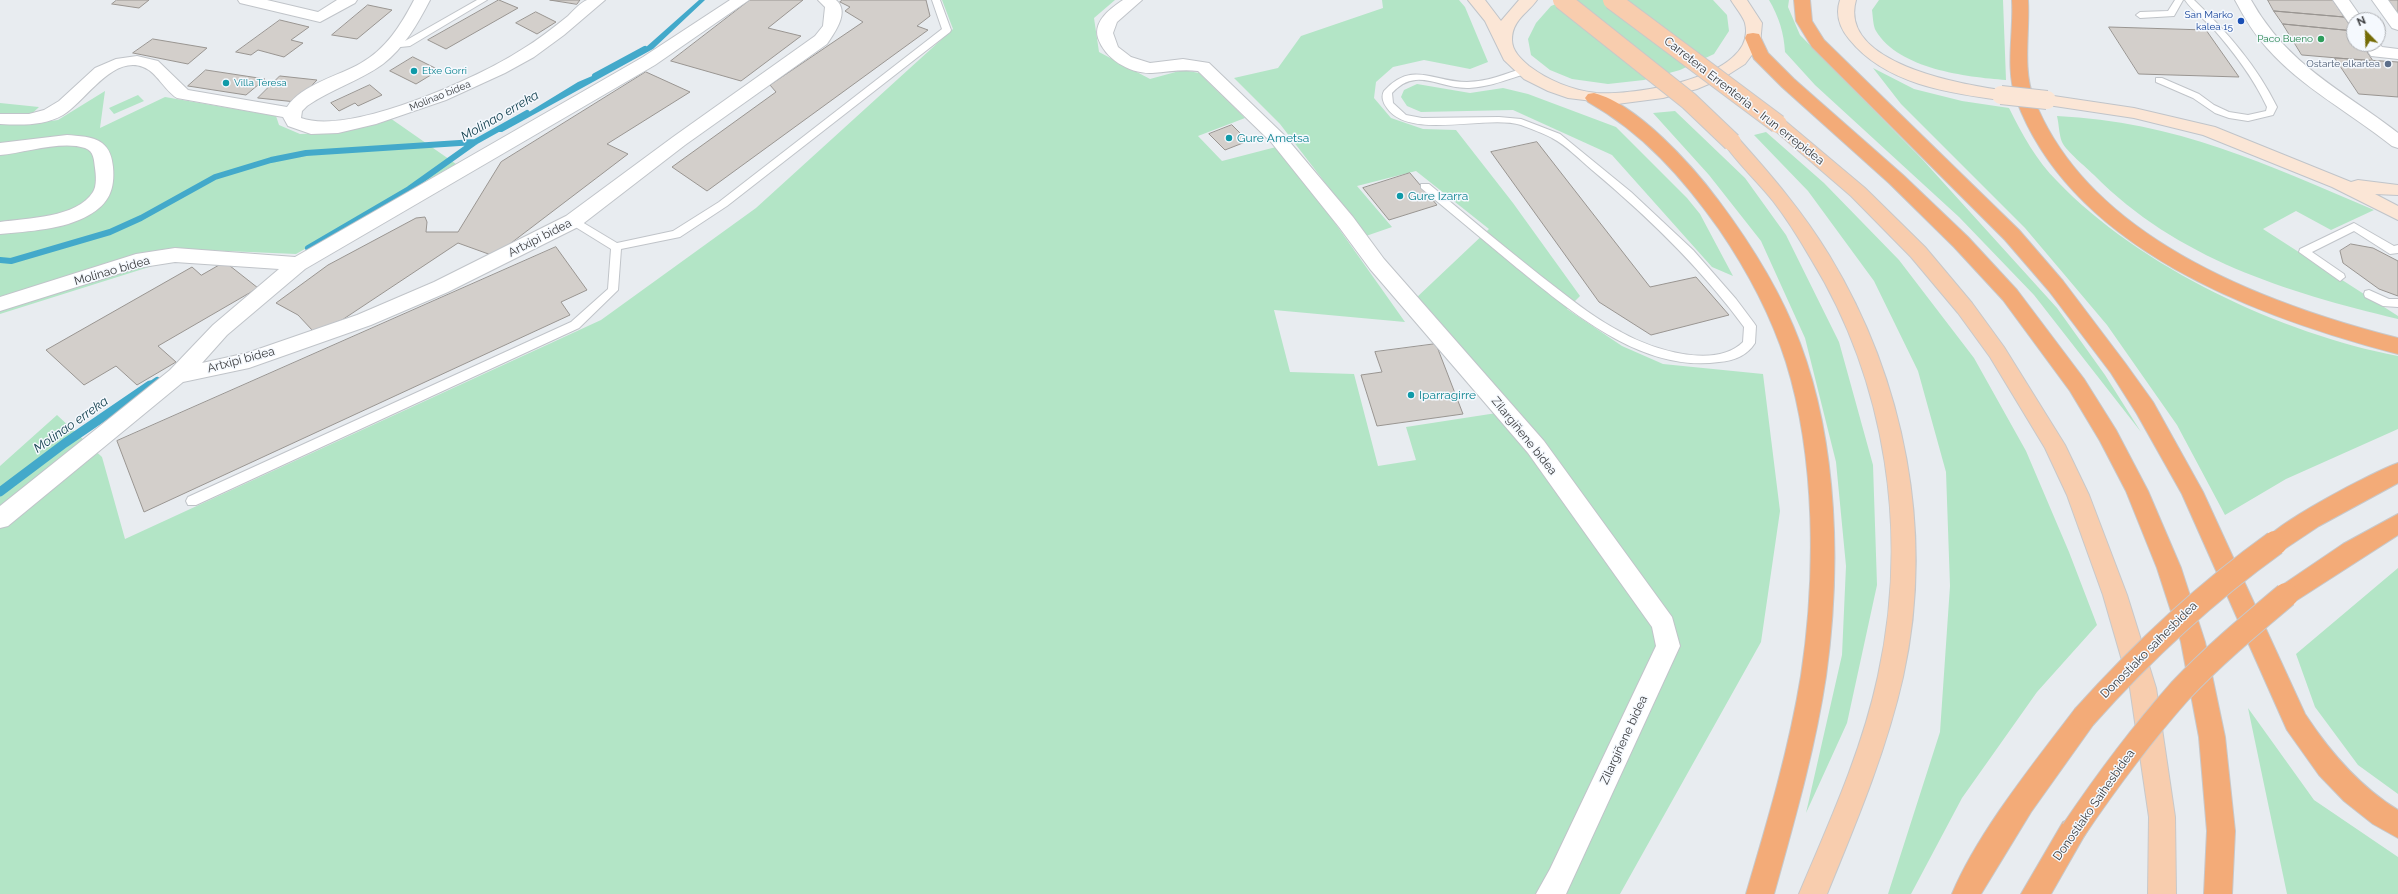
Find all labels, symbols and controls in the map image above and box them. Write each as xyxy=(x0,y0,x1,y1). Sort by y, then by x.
place label: San Marko kalea 15 xyxy=(2184,9,2233,32)
north arrow xyxy=(2346,12,2386,52)
text: N xyxy=(2355,14,2368,29)
marker: San Marko kalea 15 xyxy=(2236,16,2246,26)
place label: Paco Bueno xyxy=(2257,33,2313,45)
street label: Carretera Errenteria – Irun errepidea xyxy=(1661,34,1827,168)
marker: Paco Bueno xyxy=(2316,34,2326,44)
place label: Ostarte elkartea xyxy=(2306,58,2380,70)
marker: Ostarte elkartea xyxy=(2383,59,2393,69)
place label: Etxe Gorri xyxy=(422,65,467,77)
marker: Etxe Gorri xyxy=(409,66,419,76)
place label: Villa Teresa xyxy=(234,77,287,89)
marker: Villa Teresa xyxy=(221,78,231,88)
street label: Molinao bidea xyxy=(408,78,472,114)
water label: Molinao erreka xyxy=(458,87,542,145)
place label: Gure Ametsa xyxy=(1237,131,1309,145)
marker: Gure Ametsa xyxy=(1224,133,1234,143)
place label: Gure Izarra xyxy=(1408,189,1468,203)
marker: Gure Izarra xyxy=(1395,191,1405,201)
street label: Artxipi bidea xyxy=(506,216,574,260)
street label: Molinao bidea xyxy=(72,253,152,289)
street label: Artxipi bidea xyxy=(206,344,276,376)
place label: Iparragirre xyxy=(1419,388,1476,402)
marker: Iparragirre xyxy=(1406,390,1416,400)
water label: Molinao erreka xyxy=(31,394,111,456)
street label: Zilargiñene bidea xyxy=(1488,394,1560,478)
street label: Donostiako saihesbidea xyxy=(2098,599,2200,701)
street label: Zilargiñene bidea xyxy=(1597,693,1651,787)
street label: Donostiako Saihesbidea xyxy=(2050,747,2138,863)

